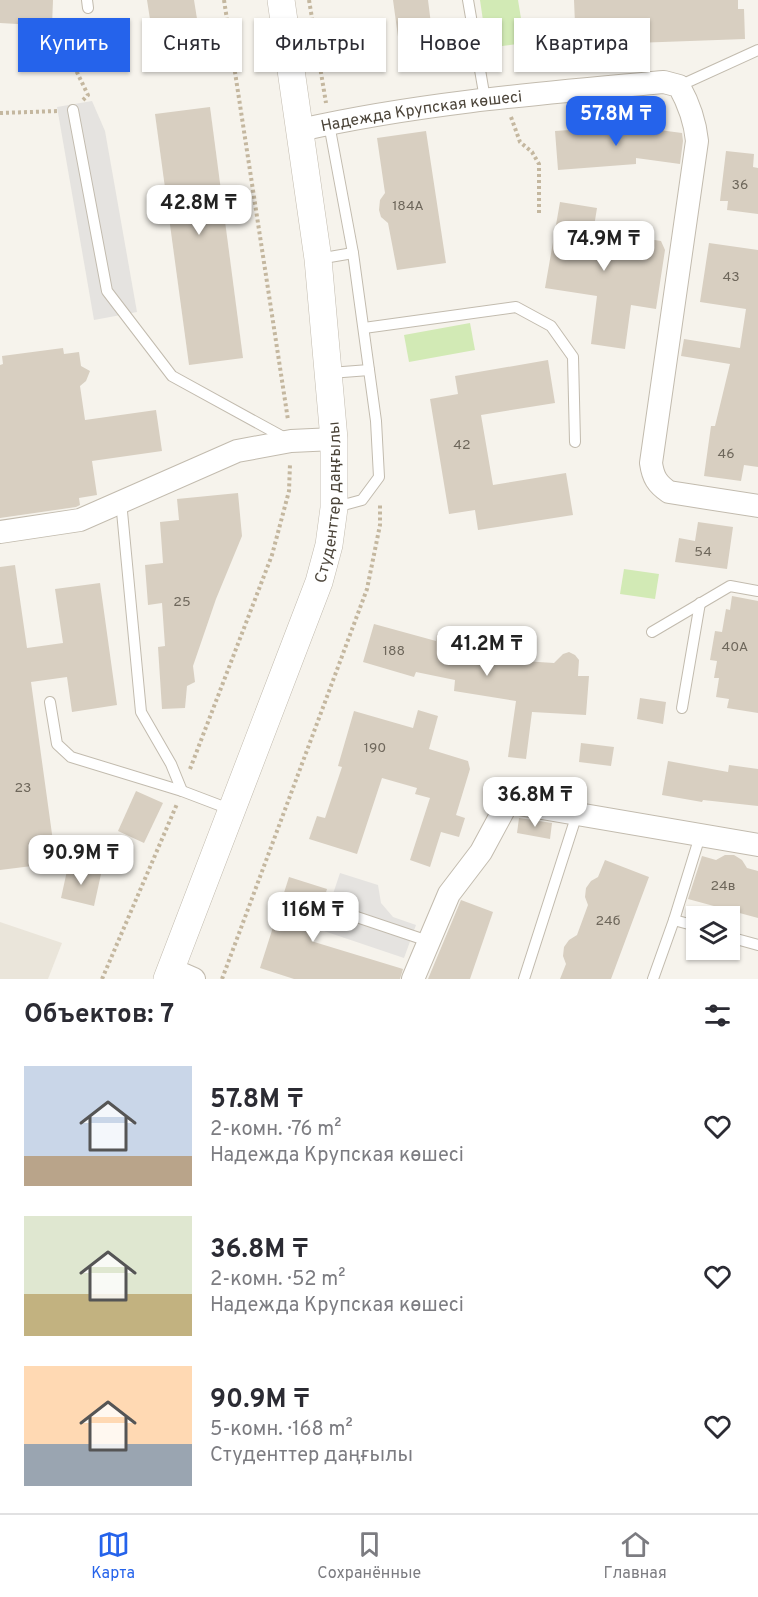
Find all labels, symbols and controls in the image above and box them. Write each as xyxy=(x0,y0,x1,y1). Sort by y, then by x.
chip: Купить xyxy=(18,18,130,72)
chip: Снять xyxy=(142,18,242,72)
chip: Фильтры xyxy=(254,18,386,72)
chip: Новое xyxy=(398,18,502,72)
chip: Квартира xyxy=(514,18,650,72)
street label: Надежда Крупская көшесі xyxy=(319,87,523,137)
pin: 57.8M ₸ xyxy=(561,96,671,147)
text: 57.8M ₸ xyxy=(580,102,652,128)
house number: 36 xyxy=(732,177,748,194)
pin: 42.8M ₸ xyxy=(144,185,254,236)
text: 42.8M ₸ xyxy=(161,191,237,217)
house number: 184А xyxy=(392,198,424,215)
pin: 74.9M ₸ xyxy=(549,221,659,272)
text: 74.9M ₸ xyxy=(567,227,641,253)
house number: 43 xyxy=(722,269,740,286)
street label: Студенттер даңғылы xyxy=(311,421,346,585)
house number: 42 xyxy=(453,437,471,454)
house number: 46 xyxy=(717,446,735,463)
house number: 54 xyxy=(694,544,712,561)
house number: 25 xyxy=(173,594,191,611)
pin: 41.2M ₸ xyxy=(432,626,542,677)
text: 41.2M ₸ xyxy=(451,632,523,658)
house number: 40А xyxy=(722,639,748,656)
house number: 188 xyxy=(383,643,405,660)
house number: 190 xyxy=(364,740,386,757)
pin: 36.8M ₸ xyxy=(480,777,590,828)
house number: 23 xyxy=(15,780,32,797)
text: 36.8M ₸ xyxy=(497,783,573,809)
pin: 90.9M ₸ xyxy=(26,835,136,886)
text: 90.9M ₸ xyxy=(43,841,120,867)
house number: 24в xyxy=(711,878,735,895)
pin: 116M ₸ xyxy=(264,892,362,943)
text: 116M ₸ xyxy=(282,898,344,924)
map controls xyxy=(686,906,740,960)
button: layers xyxy=(686,906,740,960)
house number: 24б xyxy=(596,913,621,930)
text: Объектов: 7 xyxy=(24,999,174,1032)
icon: filters xyxy=(701,999,734,1032)
text: 57.8M ₸ xyxy=(210,1084,304,1117)
icon: home xyxy=(72,1090,144,1162)
icon: heart xyxy=(701,1110,734,1143)
text: 2-комн. · 76 m² xyxy=(210,1117,341,1143)
text: Надежда Крупская көшесі xyxy=(210,1143,464,1169)
text: 36.8M ₸ xyxy=(210,1234,309,1267)
icon: home xyxy=(72,1240,144,1312)
icon: heart xyxy=(701,1260,734,1293)
text: 2-комн. · 52 m² xyxy=(210,1267,345,1293)
text: Надежда Крупская көшесі xyxy=(210,1293,464,1319)
text: 90.9M ₸ xyxy=(210,1384,310,1417)
icon: home xyxy=(72,1390,144,1462)
icon: heart xyxy=(701,1410,734,1443)
text: 5-комн. · 168 m² xyxy=(210,1417,353,1443)
text: Студенттер даңғылы xyxy=(210,1443,413,1469)
tab: Карта xyxy=(91,1528,135,1584)
tab: Сохранённые xyxy=(317,1528,421,1584)
tab: Главная xyxy=(603,1528,667,1584)

